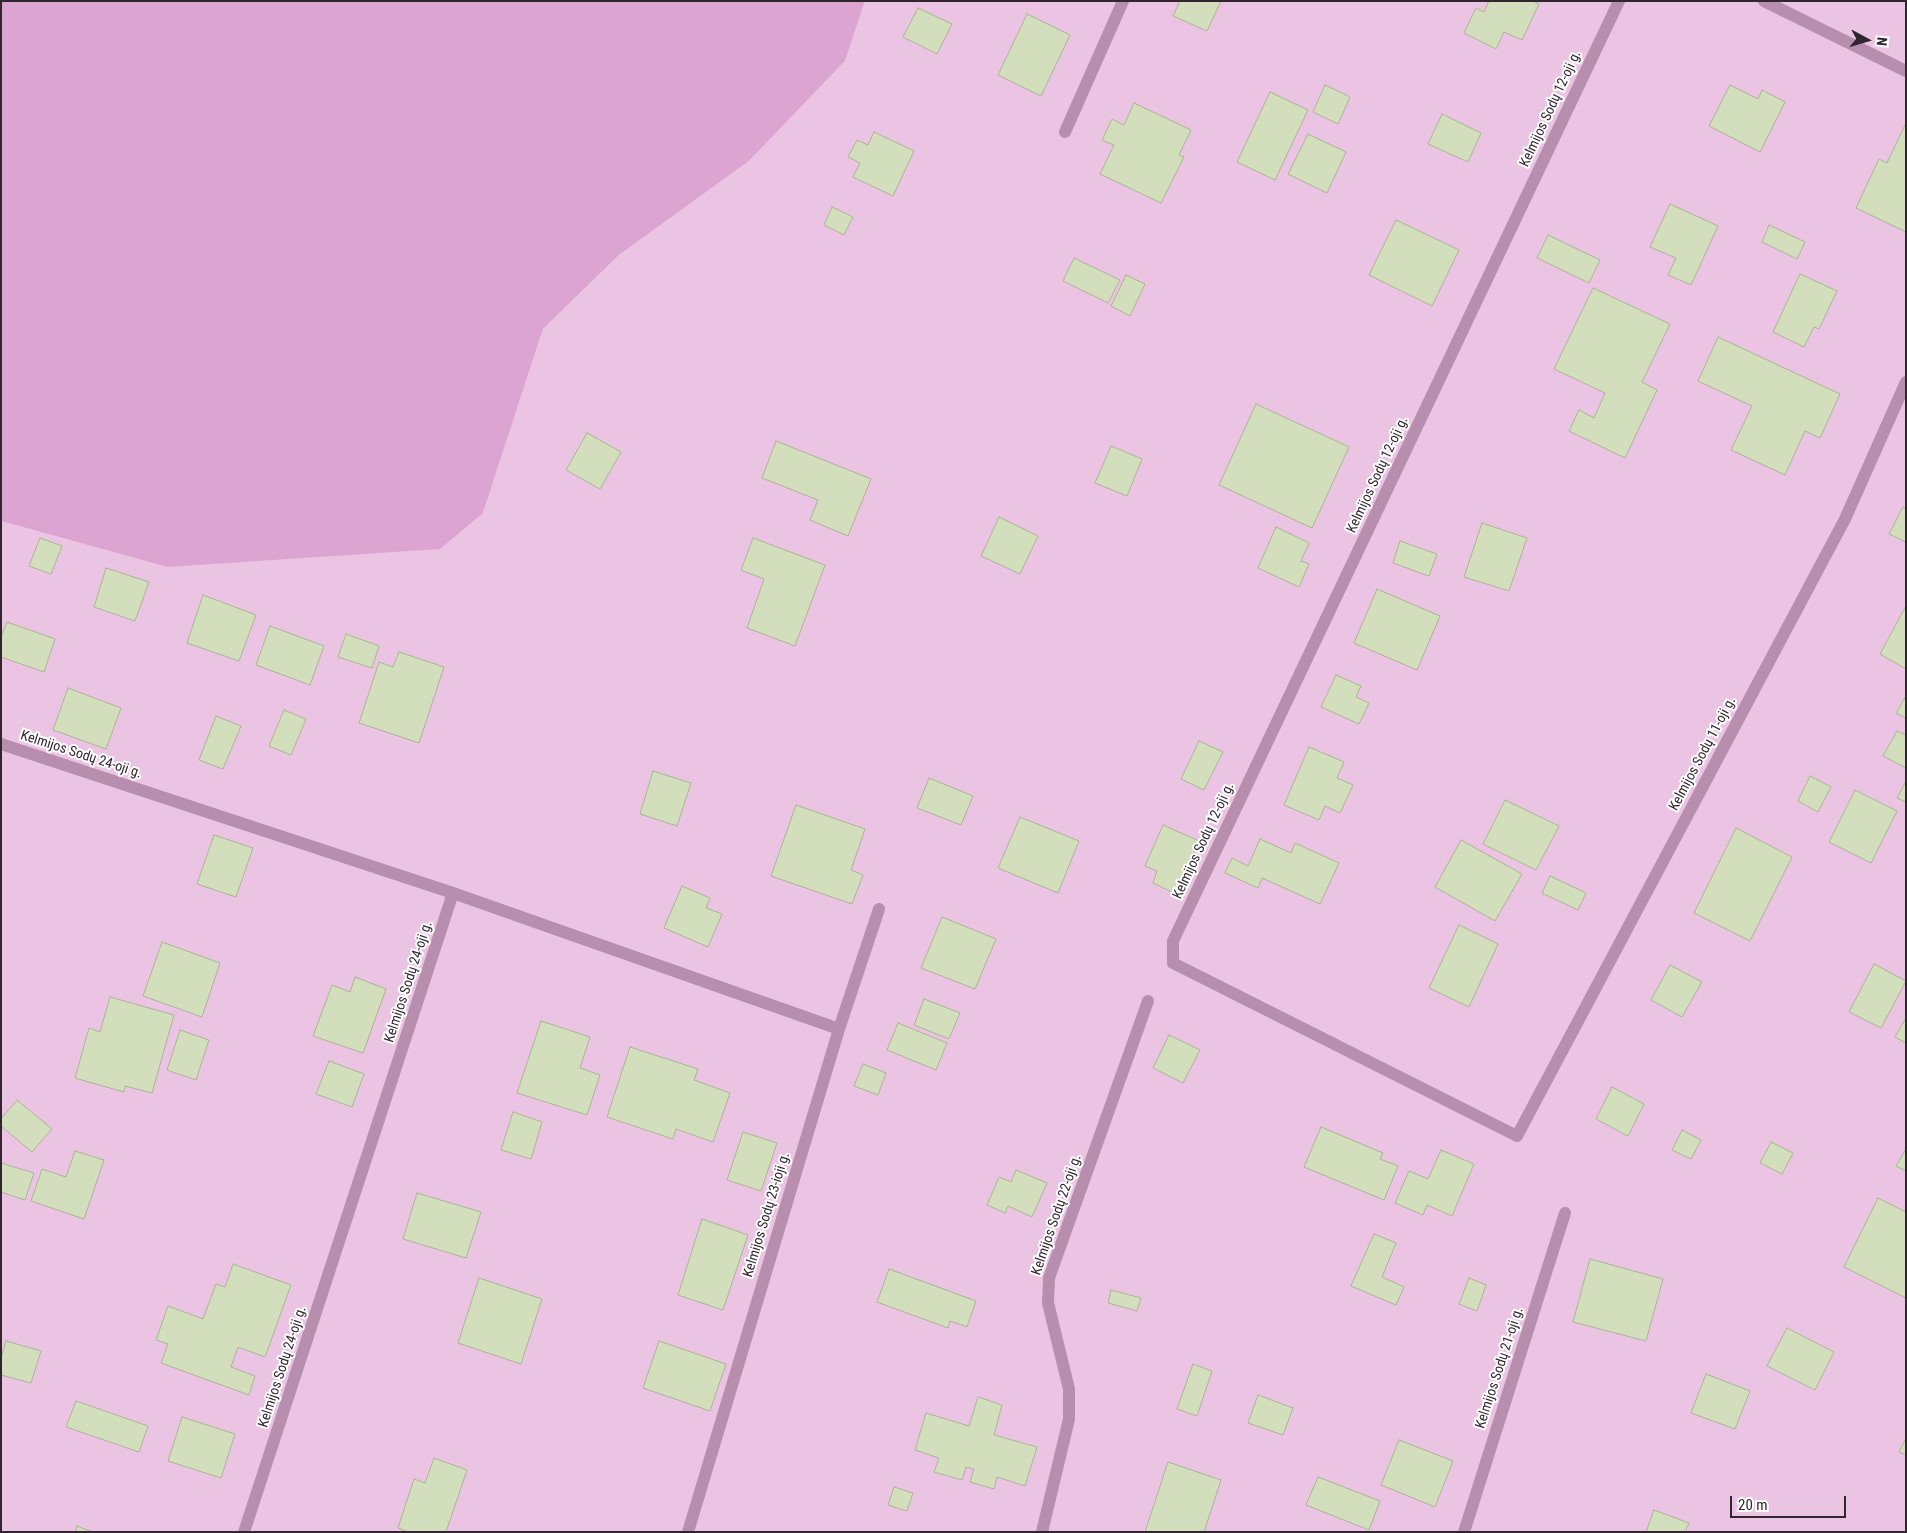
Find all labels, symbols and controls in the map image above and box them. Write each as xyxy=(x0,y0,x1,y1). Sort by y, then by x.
north arrow xyxy=(1842,15,1892,65)
text: N xyxy=(1874,36,1890,47)
street label: Kelmijos Sodų 12-oji g. xyxy=(1517,48,1585,170)
street label: Kelmijos Sodų 12-oji g. xyxy=(1344,414,1412,536)
street label: Kelmijos Sodų 11-oji g. xyxy=(1666,694,1740,814)
street label: Kelmijos Sodų 24-oji g. xyxy=(18,727,144,783)
street label: Kelmijos Sodų 12-oji g. xyxy=(1170,780,1238,902)
street label: Kelmijos Sodų 24-oji g. xyxy=(381,919,437,1045)
street label: Kelmijos Sodų 23-ioji g. xyxy=(740,1151,794,1279)
street label: Kelmijos Sodų 22-oji g. xyxy=(1028,1152,1086,1278)
street label: Kelmijos Sodų 24-oji g. xyxy=(255,1304,311,1430)
street label: Kelmijos Sodų 21-oji g. xyxy=(1472,1305,1528,1431)
scale bar xyxy=(1732,1486,1848,1518)
text: 20 m xyxy=(1738,1496,1768,1514)

